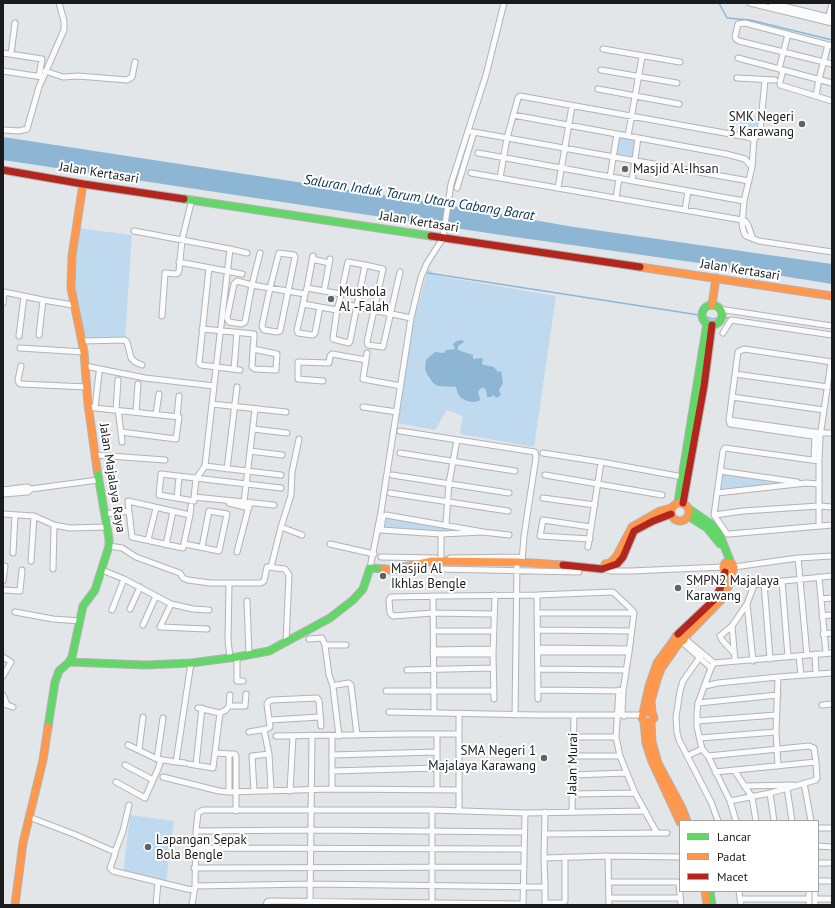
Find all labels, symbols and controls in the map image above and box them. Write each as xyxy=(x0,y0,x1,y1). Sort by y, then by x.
place label: SMK Negeri 3 Karawang xyxy=(728,109,794,140)
marker: SMK Negeri 3 Karawang xyxy=(797,119,807,129)
street label: Jalan Kertasari xyxy=(58,159,140,187)
place label: Masjid Al-Ihsan xyxy=(633,161,719,177)
marker: Masjid Al-Ihsan xyxy=(620,164,630,174)
water label: Saluran Induk Tarum Utara Cabang Barat xyxy=(303,171,535,225)
street label: Jalan Kertasari xyxy=(378,208,460,236)
street label: Jalan Kertasari xyxy=(699,256,781,284)
place label: Mushola Al -Falah xyxy=(339,284,389,315)
marker: Mushola Al -Falah xyxy=(326,294,336,304)
street label: Jalan Majalaya Raya xyxy=(96,422,128,534)
place label: Masjid Al Ikhlas Bengle xyxy=(391,561,466,592)
marker: Masjid Al Ikhlas Bengle xyxy=(378,571,388,581)
place label: SMPN2 Majalaya Karawang xyxy=(686,573,779,604)
marker: SMPN2 Majalaya Karawang xyxy=(673,583,683,593)
street label: Jalan Murai xyxy=(565,733,581,795)
place label: SMA Negeri 1 Majalaya Karawang xyxy=(428,743,536,774)
marker: SMA Negeri 1 Majalaya Karawang xyxy=(539,753,549,763)
legend xyxy=(679,820,819,892)
text: Lancar xyxy=(717,829,751,844)
place label: Lapangan Sepak Bola Bengle xyxy=(156,832,247,863)
marker: Lapangan Sepak Bola Bengle xyxy=(143,842,153,852)
text: Padat xyxy=(717,849,746,864)
text: Macet xyxy=(717,869,748,884)

